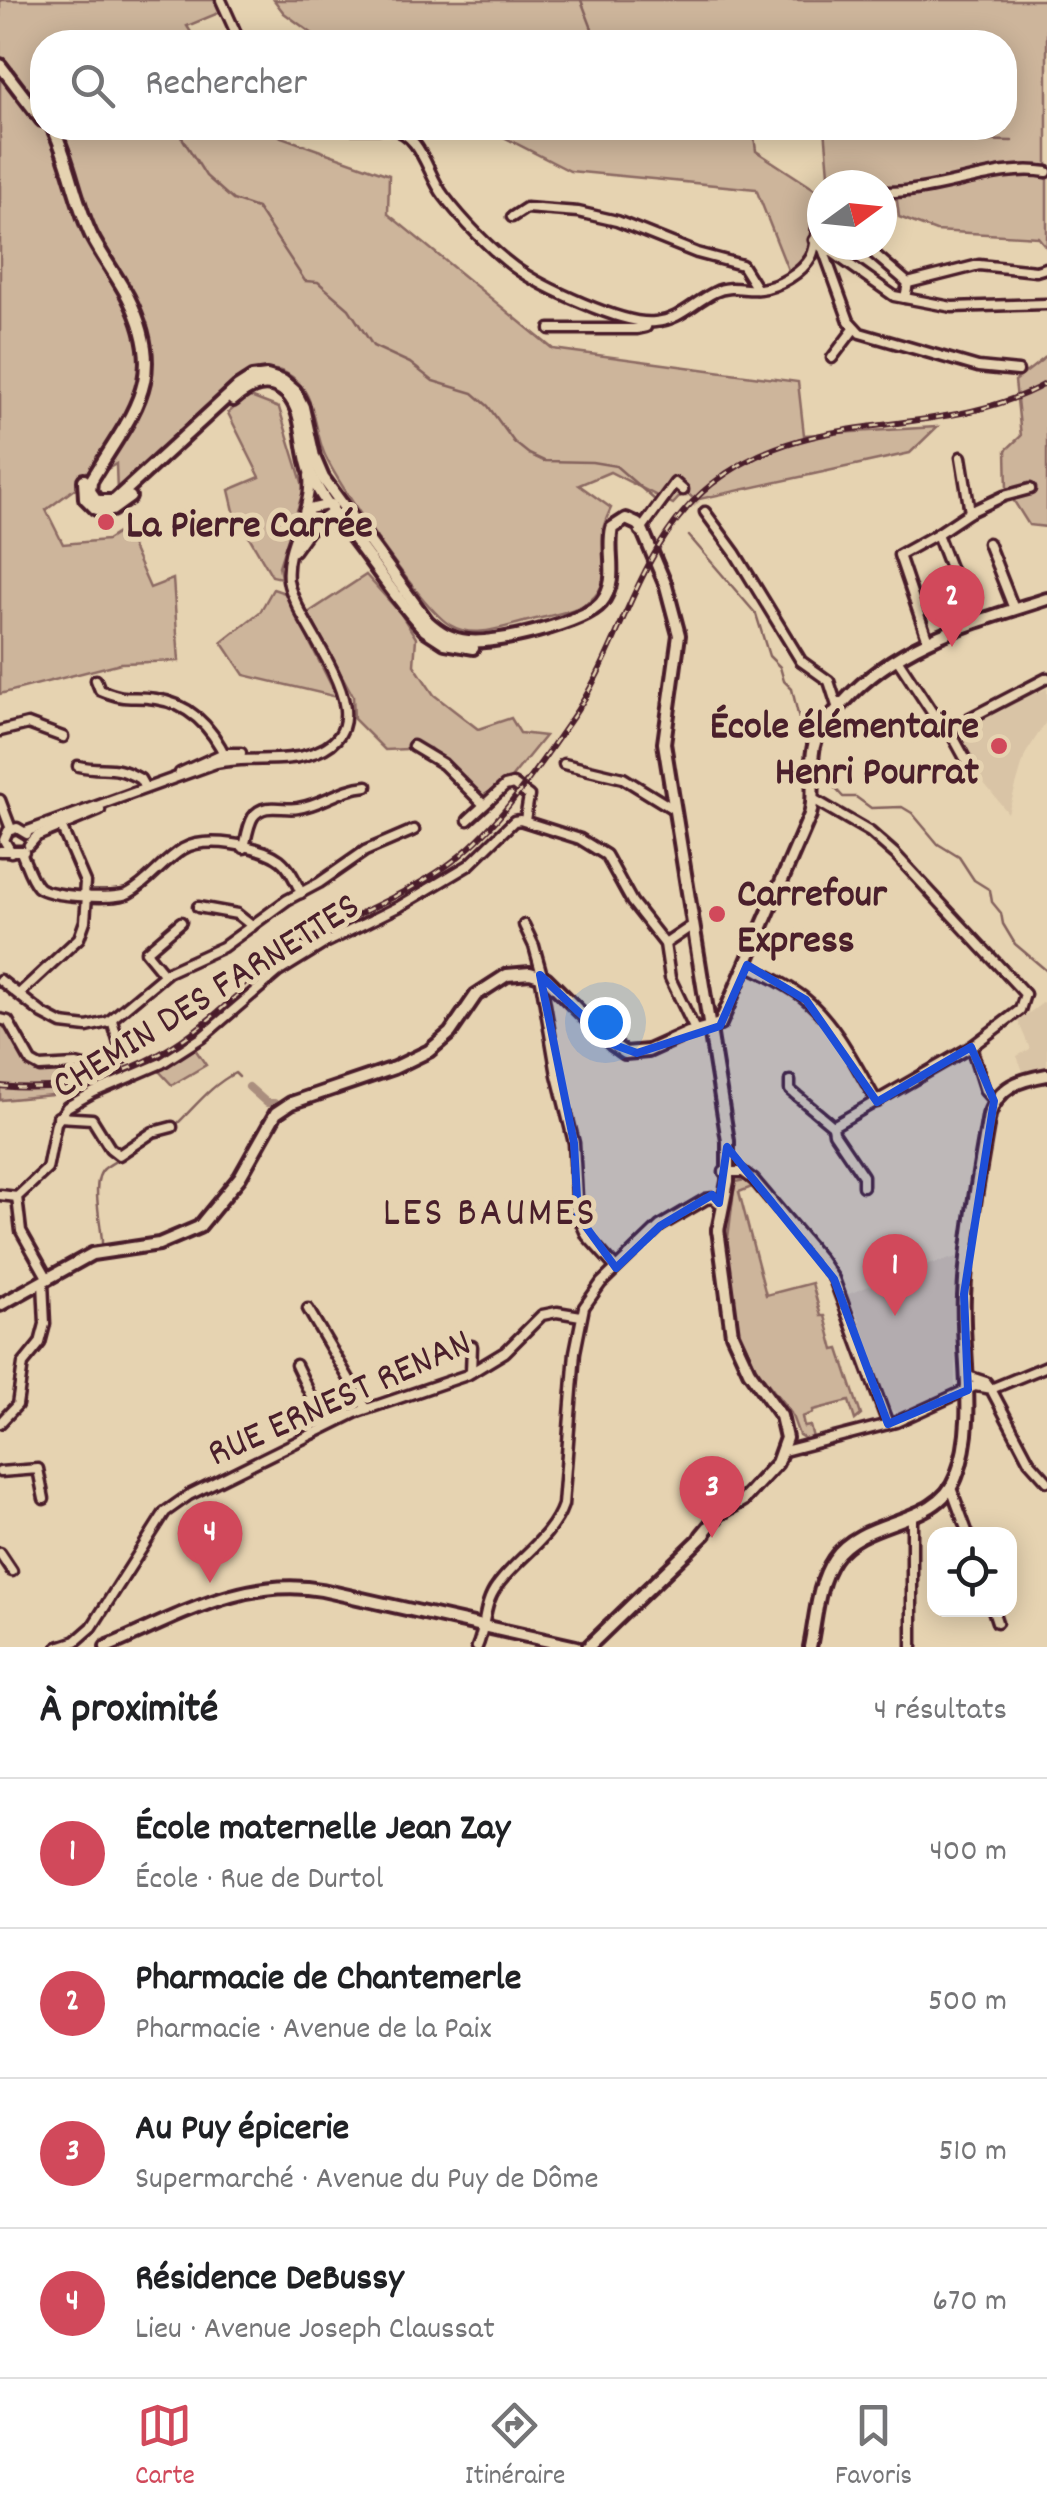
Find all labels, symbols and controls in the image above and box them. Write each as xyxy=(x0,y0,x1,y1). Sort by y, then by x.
search box xyxy=(30,30,1017,140)
icon: search xyxy=(65,58,120,113)
text: Rechercher xyxy=(145,58,307,113)
north arrow xyxy=(807,170,897,260)
place label: La Pierre Carrée xyxy=(126,500,373,557)
marker: La Pierre Carrée xyxy=(95,511,117,533)
pin: 2 xyxy=(920,564,984,647)
place label: École élémentaire Henri Pourrat xyxy=(710,701,979,804)
marker: École élémentaire Henri Pourrat xyxy=(988,735,1010,757)
place label: Carrefour Express xyxy=(737,869,888,972)
street label: CHEMIN DES FARNETTES xyxy=(42,881,372,1116)
marker: Carrefour Express xyxy=(706,903,728,925)
your location xyxy=(580,997,631,1048)
district label: LES BAUMES xyxy=(383,1186,597,1246)
pin: 1 xyxy=(862,1234,928,1316)
street label: RUE ERNEST RENAN xyxy=(200,1317,482,1485)
pin: 3 xyxy=(680,1456,744,1538)
pin: 4 xyxy=(178,1500,242,1583)
map controls xyxy=(927,1527,1017,1617)
button: locate xyxy=(927,1527,1017,1617)
text: À proximité xyxy=(40,1682,218,1742)
text: 4 résultats xyxy=(874,1689,1007,1735)
text: École maternelle Jean Zay xyxy=(135,1803,510,1858)
text: 1 xyxy=(69,1830,76,1876)
text: 400 m xyxy=(930,1830,1007,1876)
text: École · Rue de Durtol xyxy=(135,1858,383,1904)
text: Pharmacie de Chantemerle xyxy=(135,1953,521,2008)
text: 2 xyxy=(66,1980,79,2026)
text: 500 m xyxy=(928,1980,1007,2026)
text: Pharmacie · Avenue de la Paix xyxy=(135,2008,491,2054)
text: Au Puy épicerie xyxy=(135,2103,349,2158)
text: 3 xyxy=(65,2130,80,2176)
text: 510 m xyxy=(938,2130,1007,2176)
text: Supermarché · Avenue du Puy de Dôme xyxy=(135,2158,599,2204)
text: Résidence DeBussy xyxy=(135,2253,404,2308)
text: 4 xyxy=(66,2280,79,2326)
text: 670 m xyxy=(932,2280,1007,2326)
text: Lieu · Avenue Joseph Claussat xyxy=(135,2308,495,2354)
tab: Carte xyxy=(135,2398,195,2498)
tab: Itinéraire xyxy=(465,2398,565,2498)
tab: Favoris xyxy=(835,2398,912,2498)

